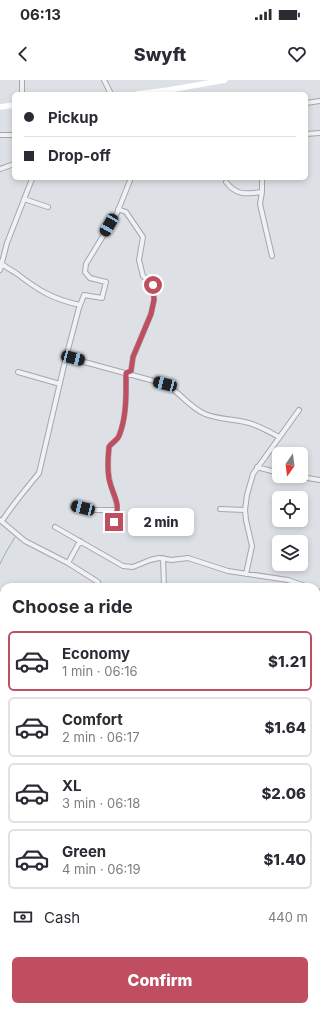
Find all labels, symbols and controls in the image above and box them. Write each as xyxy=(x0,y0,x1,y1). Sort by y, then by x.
text: 06:13 xyxy=(20,5,61,24)
icon: back xyxy=(12,43,34,65)
icon: heart xyxy=(286,43,308,65)
text: Swyft xyxy=(134,44,186,65)
text: Pickup xyxy=(48,108,98,127)
text: Drop-off xyxy=(48,146,111,165)
car xyxy=(98,212,120,238)
route start xyxy=(144,276,162,294)
car xyxy=(60,349,86,367)
car xyxy=(152,375,178,393)
north arrow xyxy=(272,447,308,483)
map controls xyxy=(272,447,308,571)
button: locate xyxy=(272,491,308,527)
car xyxy=(70,499,96,517)
callout: 2 min xyxy=(128,508,194,536)
route end xyxy=(105,513,123,531)
text: 2 min xyxy=(143,514,179,530)
button: layers xyxy=(272,535,308,571)
text: Choose a ride xyxy=(12,596,133,617)
icon: car xyxy=(14,643,50,679)
text: Economy xyxy=(62,644,130,663)
text: $1.21 xyxy=(268,652,306,671)
text: 1 min · 06:16 xyxy=(62,663,138,679)
icon: car xyxy=(14,709,50,745)
text: Comfort xyxy=(62,710,123,729)
text: $1.64 xyxy=(264,718,306,737)
text: 2 min · 06:17 xyxy=(62,729,140,745)
icon: car xyxy=(14,775,50,811)
text: XL xyxy=(62,776,82,795)
text: $2.06 xyxy=(261,784,306,803)
text: 3 min · 06:18 xyxy=(62,795,140,811)
icon: car xyxy=(14,841,50,877)
text: Green xyxy=(62,842,106,861)
text: $1.40 xyxy=(263,850,306,869)
text: 4 min · 06:19 xyxy=(62,861,141,877)
icon: cash xyxy=(12,906,34,928)
text: Cash xyxy=(44,908,80,927)
text: 440 m xyxy=(268,909,308,925)
button: Confirm xyxy=(12,957,308,1003)

